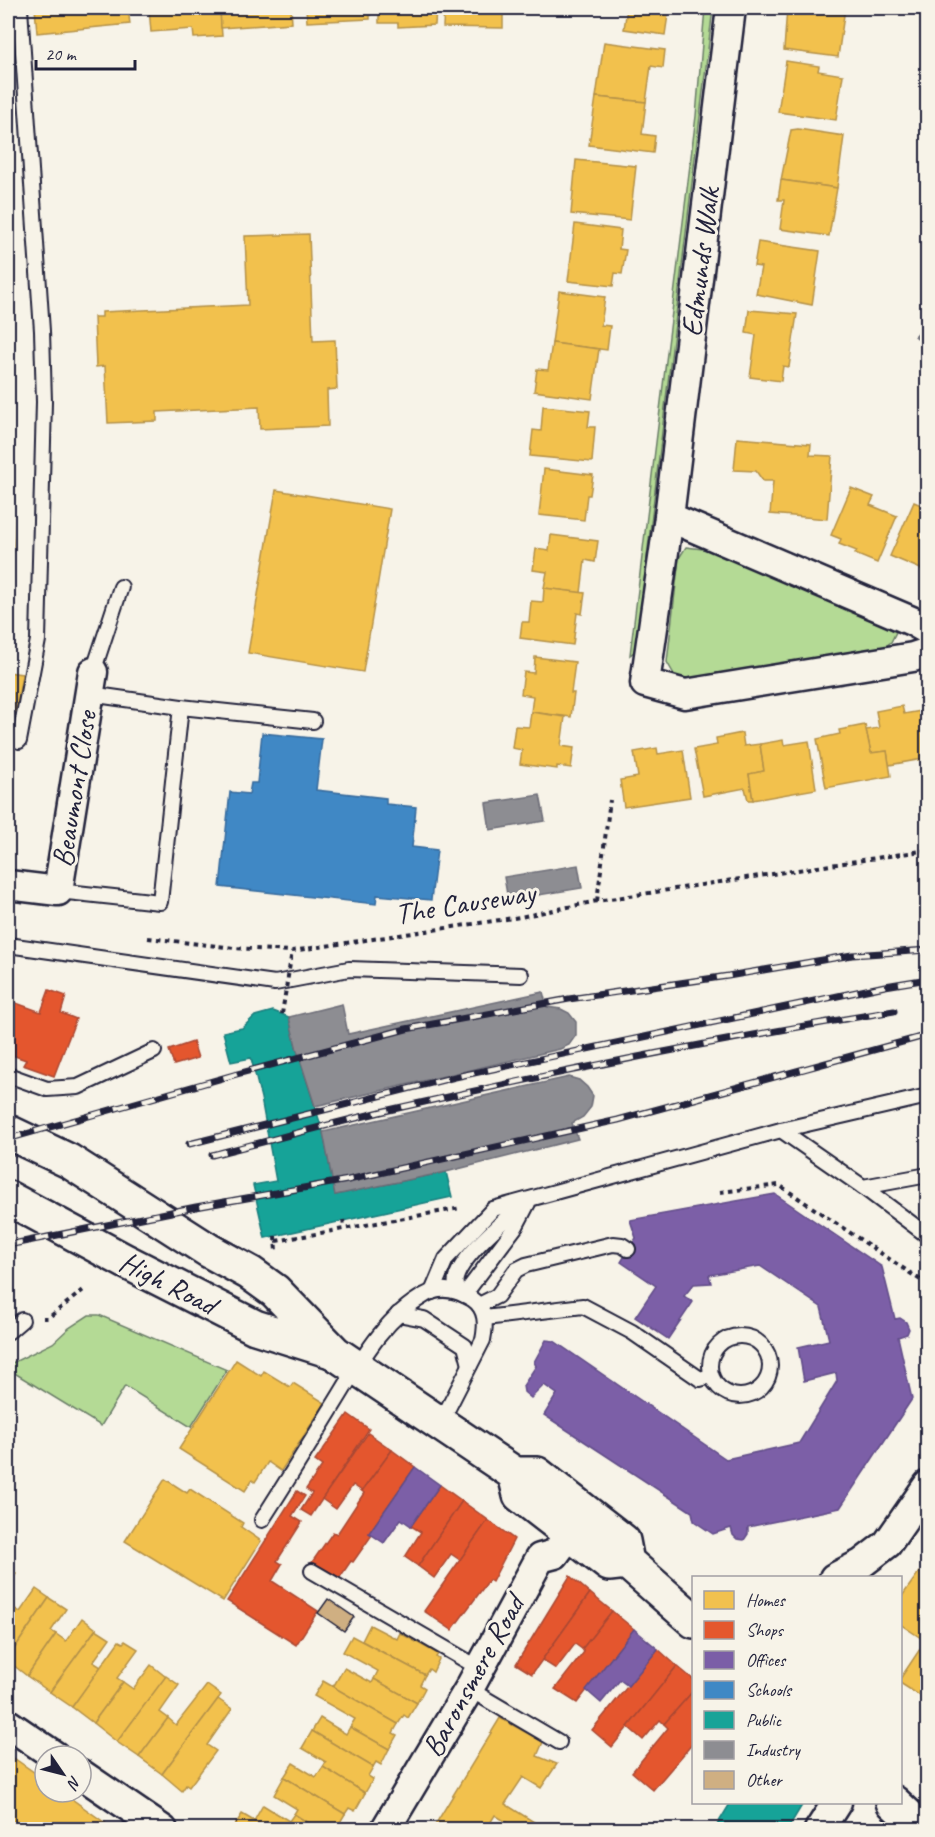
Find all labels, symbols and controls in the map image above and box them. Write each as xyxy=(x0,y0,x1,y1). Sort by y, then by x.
scale bar xyxy=(36,33,135,71)
text: 20 m xyxy=(45,43,78,65)
street label: Edmunds Walk xyxy=(672,183,728,339)
street label: Beaumont Close xyxy=(43,706,105,870)
street label: The Causeway xyxy=(393,873,540,933)
street label: High Road xyxy=(113,1242,227,1325)
legend xyxy=(692,1576,902,1804)
street label: Baronsmere Road xyxy=(413,1585,535,1763)
text: Homes xyxy=(746,1589,786,1611)
text: Shops xyxy=(746,1619,785,1641)
text: Offices xyxy=(746,1649,787,1671)
text: Schools xyxy=(746,1679,793,1701)
text: Public xyxy=(746,1709,783,1731)
text: Industry xyxy=(746,1739,801,1761)
north arrow xyxy=(33,1744,93,1804)
text: Other xyxy=(746,1769,783,1791)
text: N xyxy=(62,1772,86,1794)

